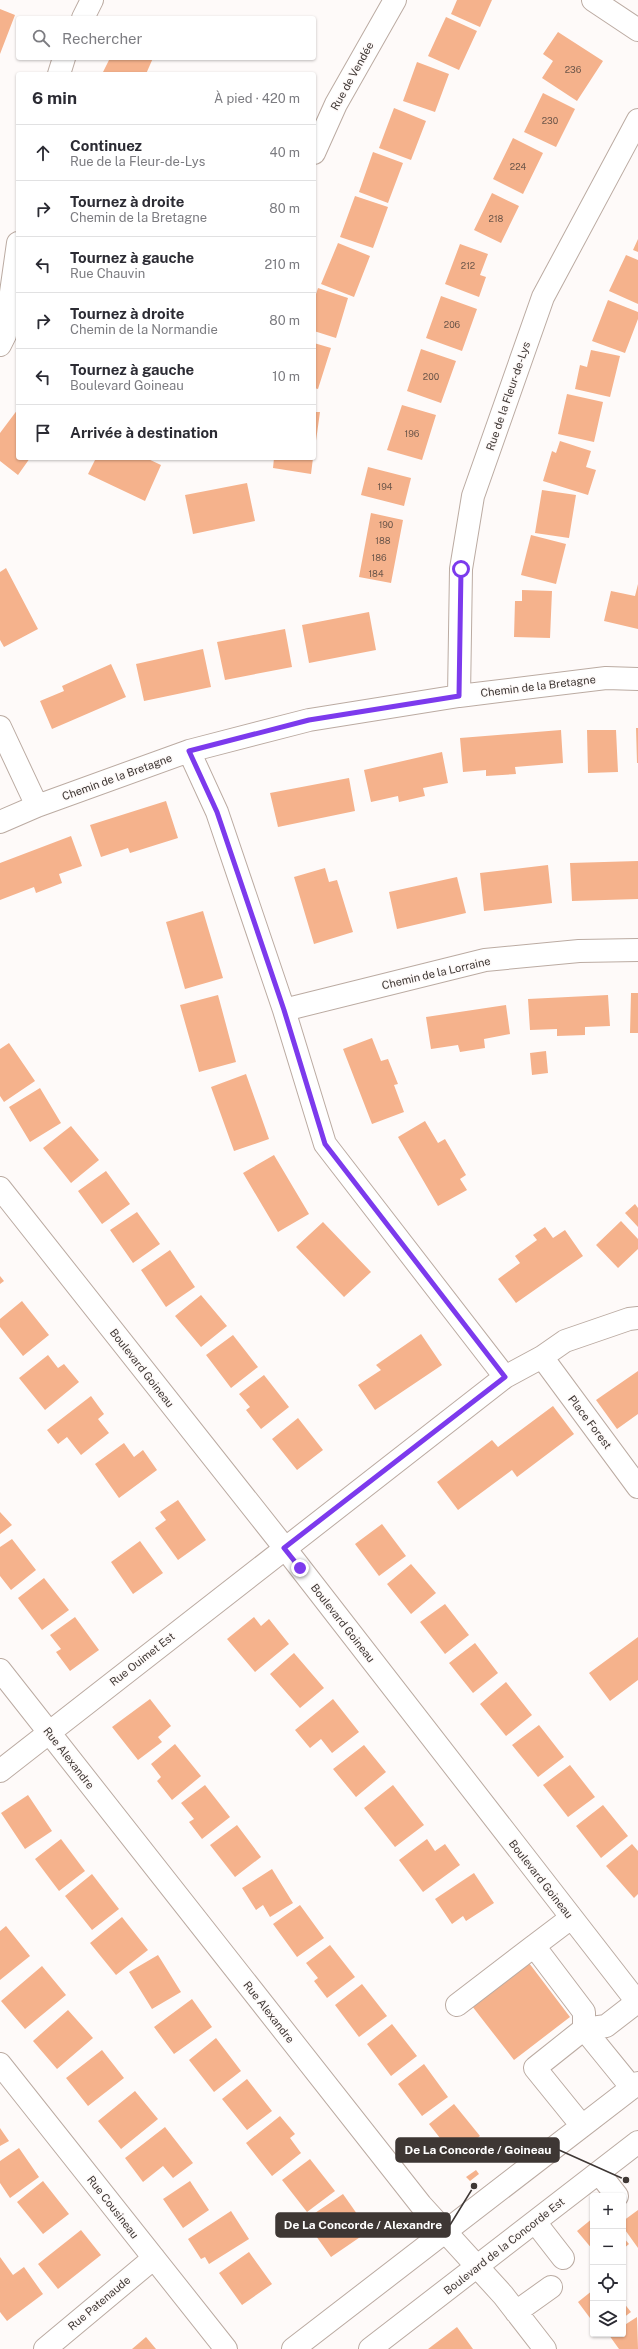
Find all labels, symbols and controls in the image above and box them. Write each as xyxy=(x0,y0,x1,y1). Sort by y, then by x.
search box xyxy=(16,16,316,60)
icon: search xyxy=(30,27,52,49)
text: Rechercher xyxy=(62,30,142,47)
street label: Rue de Vendée xyxy=(328,40,376,112)
house number: 236 xyxy=(565,64,582,75)
text: 6 min xyxy=(32,88,77,108)
text: À pied · 420 m xyxy=(214,91,300,106)
house number: 230 xyxy=(542,115,559,126)
text: Continuez xyxy=(70,137,142,154)
icon: ahead xyxy=(32,142,54,164)
text: 40 m xyxy=(269,145,300,160)
text: Rue de la Fleur-de-Lys xyxy=(70,154,205,169)
house number: 224 xyxy=(510,161,527,172)
text: Tournez à droite xyxy=(70,193,184,210)
icon: right xyxy=(32,198,54,220)
text: 80 m xyxy=(269,201,300,216)
text: Chemin de la Bretagne xyxy=(70,210,207,225)
house number: 218 xyxy=(489,213,504,224)
text: Tournez à gauche xyxy=(70,249,194,266)
icon: left xyxy=(32,254,54,276)
text: 210 m xyxy=(265,257,300,272)
house number: 212 xyxy=(461,260,475,271)
text: Rue Chauvin xyxy=(70,266,145,281)
text: Tournez à droite xyxy=(70,305,184,322)
icon: right xyxy=(32,310,54,332)
text: 80 m xyxy=(269,313,300,328)
house number: 206 xyxy=(444,319,461,330)
text: Chemin de la Normandie xyxy=(70,322,218,337)
street label: Rue de la Fleur-de-Lys xyxy=(484,340,532,452)
text: Tournez à gauche xyxy=(70,361,194,378)
icon: left xyxy=(32,366,54,388)
text: 10 m xyxy=(272,369,300,384)
house number: 200 xyxy=(423,371,440,382)
text: Boulevard Goineau xyxy=(70,378,184,393)
icon: arrive xyxy=(32,422,54,444)
text: Arrivée à destination xyxy=(70,424,218,441)
house number: 196 xyxy=(405,428,420,439)
house number: 194 xyxy=(378,481,393,492)
house number: 190 xyxy=(379,519,394,530)
house number: 188 xyxy=(375,535,391,546)
house number: 186 xyxy=(371,552,387,563)
route start xyxy=(452,560,470,578)
house number: 184 xyxy=(368,568,384,579)
street label: Chemin de la Bretagne xyxy=(480,673,596,699)
street label: Chemin de la Bretagne xyxy=(60,752,174,802)
street label: Chemin de la Lorraine xyxy=(381,955,491,991)
street label: Boulevard Goineau xyxy=(108,1326,176,1410)
street label: Place Forest xyxy=(566,1393,614,1451)
route end xyxy=(291,1559,309,1577)
street label: Boulevard Goineau xyxy=(309,1581,377,1665)
street label: Rue Ouimet Est xyxy=(107,1630,177,1688)
street label: Rue Alexandre xyxy=(41,1725,97,1791)
street label: Boulevard Goineau xyxy=(507,1837,575,1921)
street label: Rue Alexandre xyxy=(241,1979,297,2045)
callout: De La Concorde / Goineau xyxy=(396,2138,559,2162)
text: De La Concorde / Goineau xyxy=(405,2143,551,2157)
street label: Rue Cousineau xyxy=(85,2173,141,2241)
map controls xyxy=(590,2193,626,2337)
button: + xyxy=(590,2193,626,2229)
street label: Boulevard de la Concorde Est xyxy=(441,2195,567,2297)
callout: De La Concorde / Alexandre xyxy=(276,2213,450,2237)
text: De La Concorde / Alexandre xyxy=(284,2218,442,2232)
button: − xyxy=(590,2229,626,2265)
button: locate xyxy=(590,2265,626,2301)
street label: Rue Patenaude xyxy=(66,2274,132,2332)
button: layers xyxy=(590,2301,626,2337)

